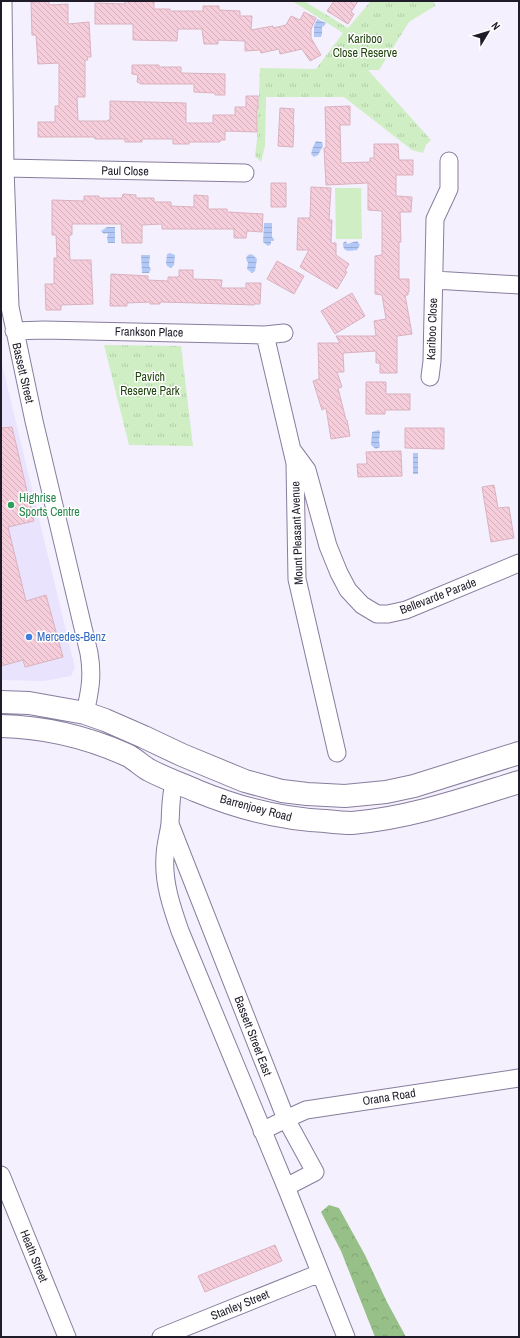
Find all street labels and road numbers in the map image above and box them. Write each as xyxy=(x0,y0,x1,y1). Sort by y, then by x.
street label: Paul Close xyxy=(101,163,149,179)
street label: Kariboo Close xyxy=(423,298,441,360)
street label: Frankson Place xyxy=(115,323,183,341)
street label: Bassett Street xyxy=(8,341,38,405)
street label: Mount Pleasant Avenue xyxy=(287,481,307,585)
street label: Bellevarde Parade xyxy=(397,574,479,618)
street label: Barrenjoey Road xyxy=(218,791,294,825)
street label: Bassett Street East xyxy=(230,994,276,1078)
street label: Orana Road xyxy=(361,1085,417,1109)
street label: Heath Street xyxy=(16,1227,52,1285)
street label: Stanley Street xyxy=(208,1286,272,1324)

